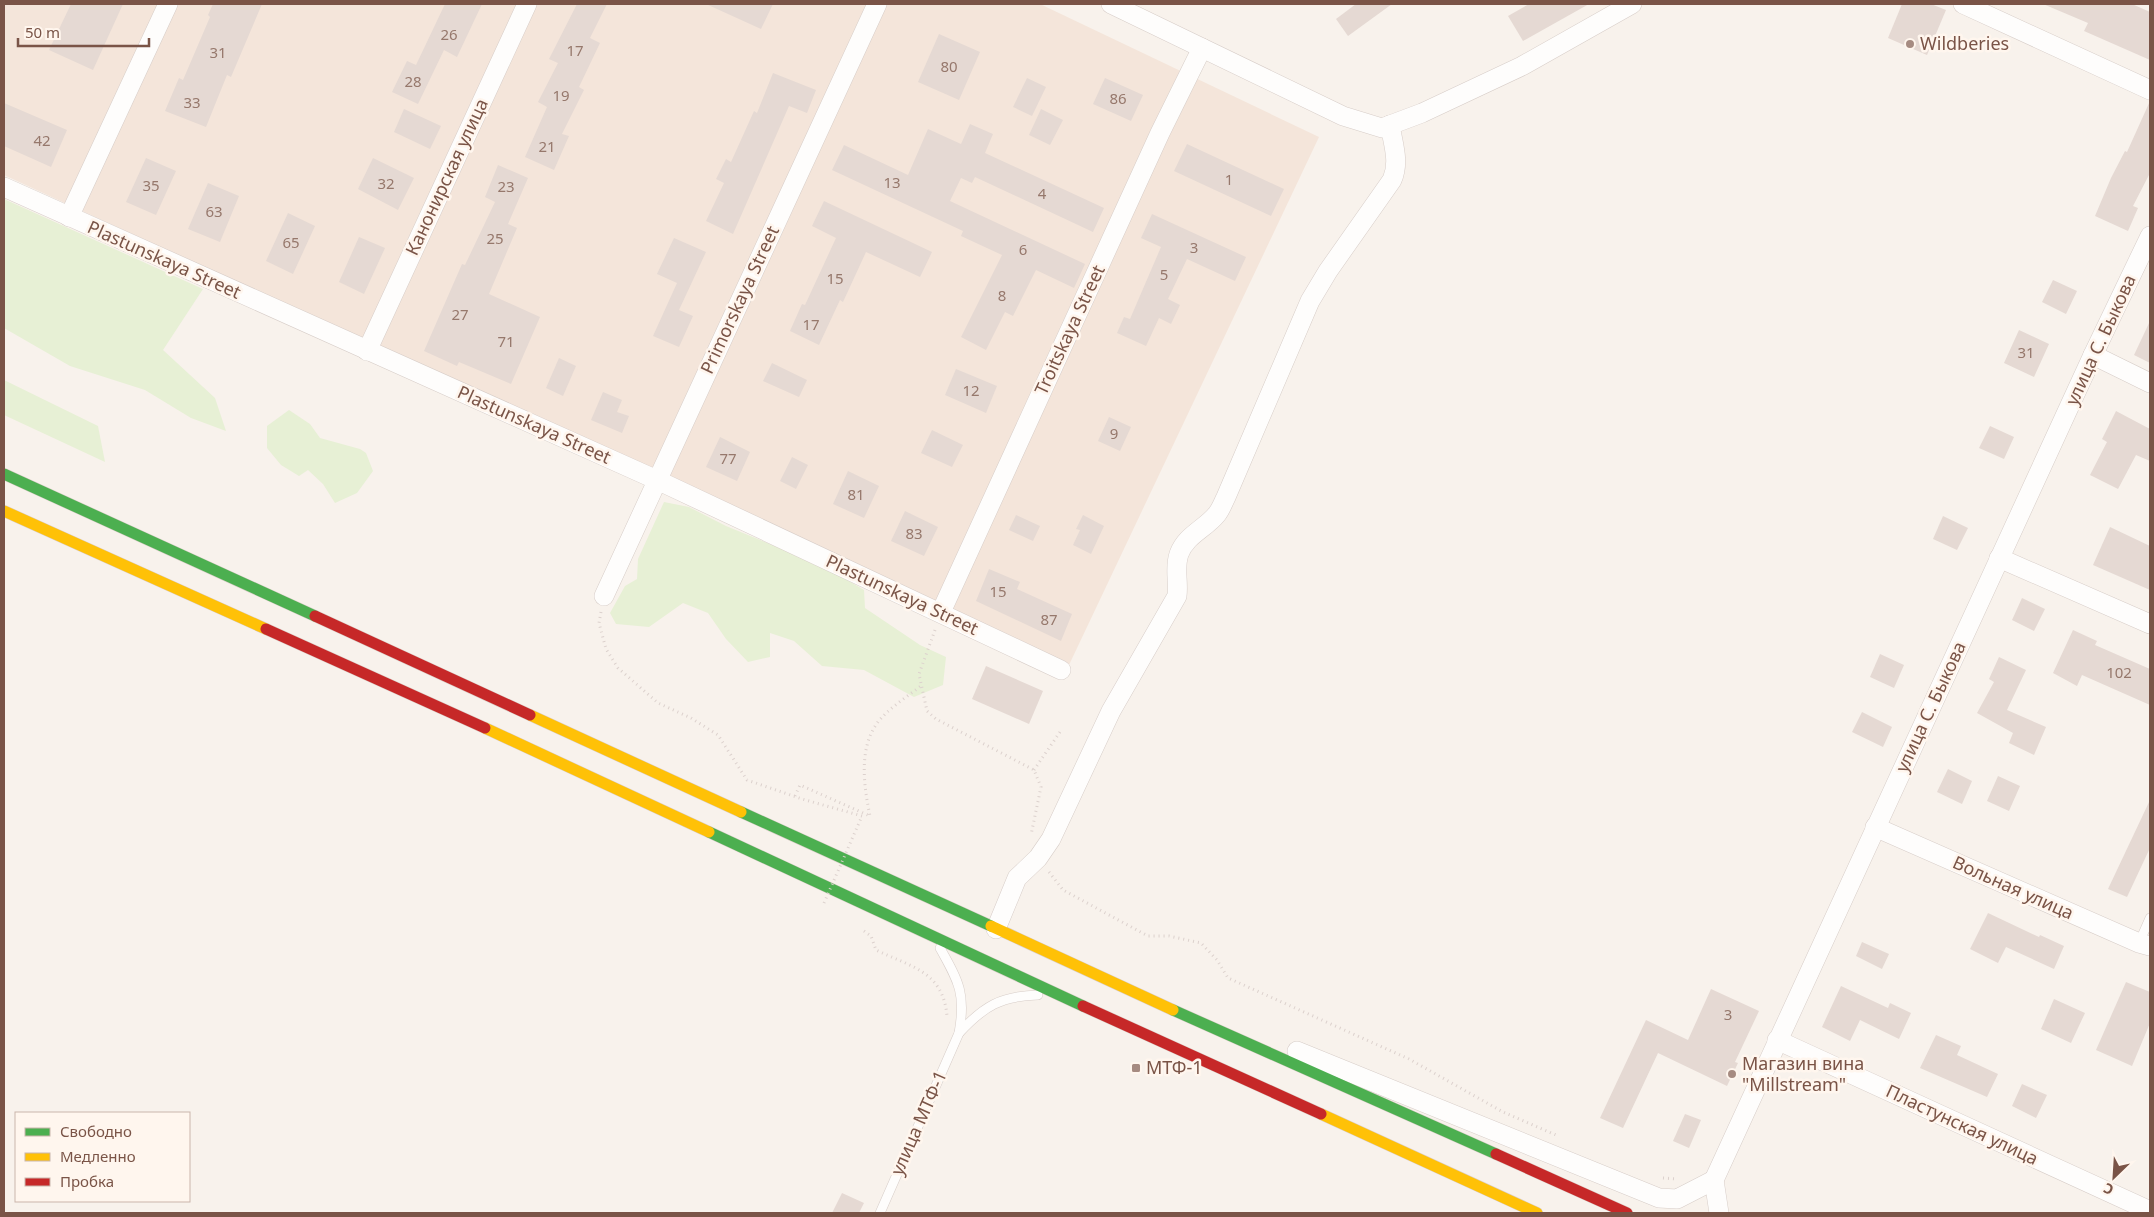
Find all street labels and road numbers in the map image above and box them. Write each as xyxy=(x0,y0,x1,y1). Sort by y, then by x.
street label: Канонирская улица xyxy=(399,94,493,259)
street label: Plastunskaya Street xyxy=(84,214,245,304)
street label: Primorskaya Street xyxy=(694,221,784,377)
street label: Troitskaya Street xyxy=(1028,260,1110,398)
street label: улица С. Быкова xyxy=(2059,270,2141,409)
street label: Plastunskaya Street xyxy=(454,379,615,469)
street label: Plastunskaya Street xyxy=(822,548,983,640)
street label: улица С. Быкова xyxy=(1889,637,1971,776)
street label: Вольная улица xyxy=(1949,850,2078,924)
street label: улица МТФ-1 xyxy=(884,1066,952,1179)
street label: Пластунская улица xyxy=(1882,1078,2042,1170)

